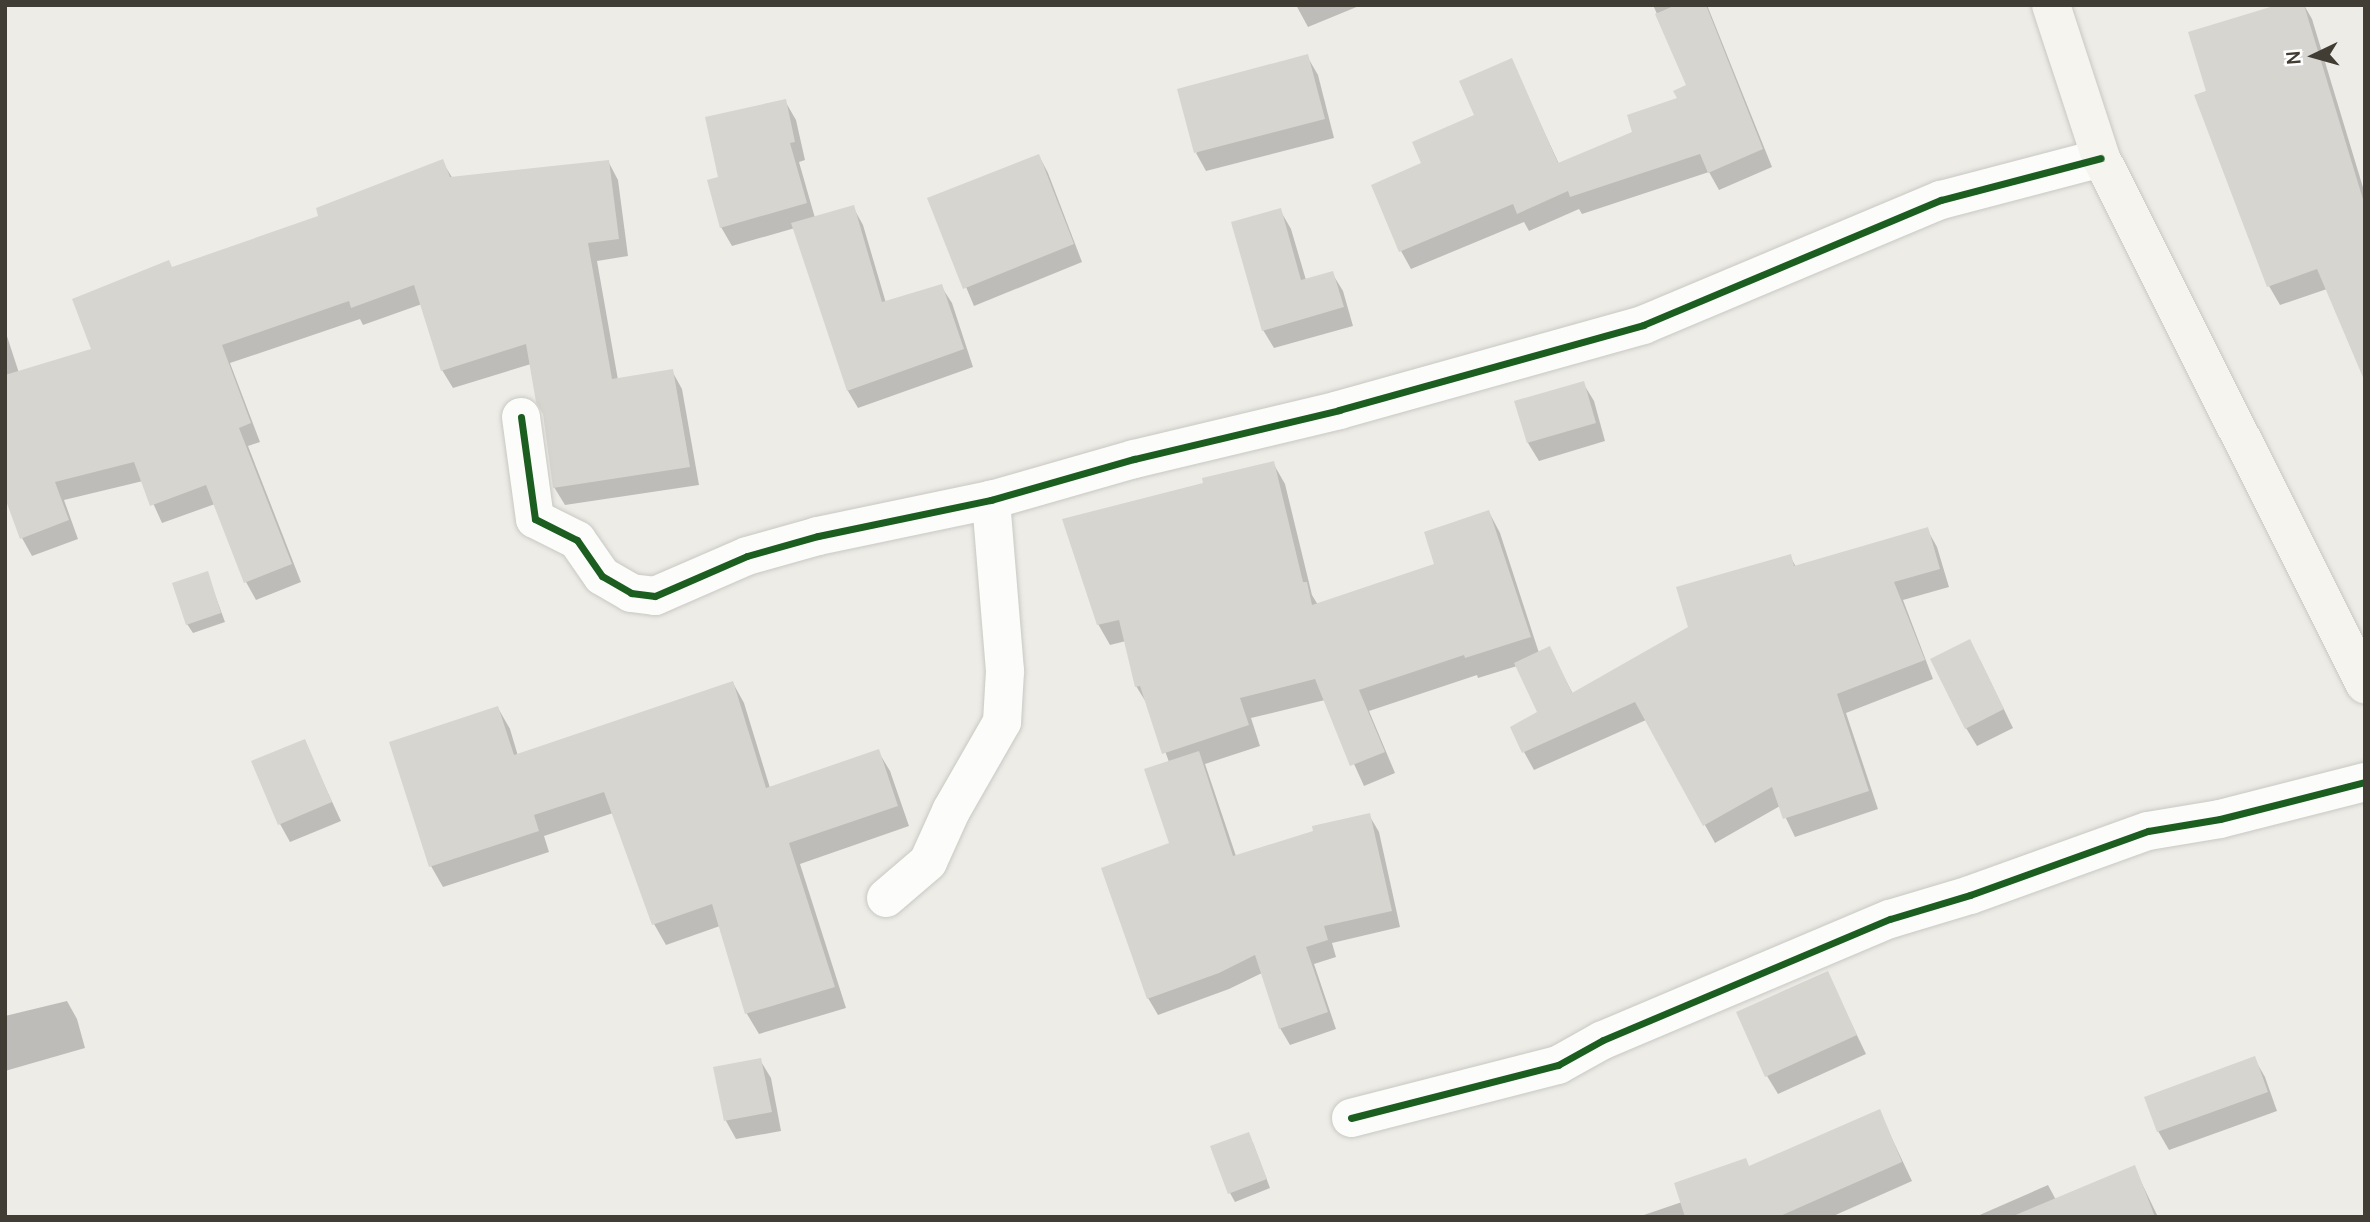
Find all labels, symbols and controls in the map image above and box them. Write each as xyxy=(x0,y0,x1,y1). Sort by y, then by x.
north arrow xyxy=(2279,21,2349,91)
text: N xyxy=(2280,50,2307,66)

